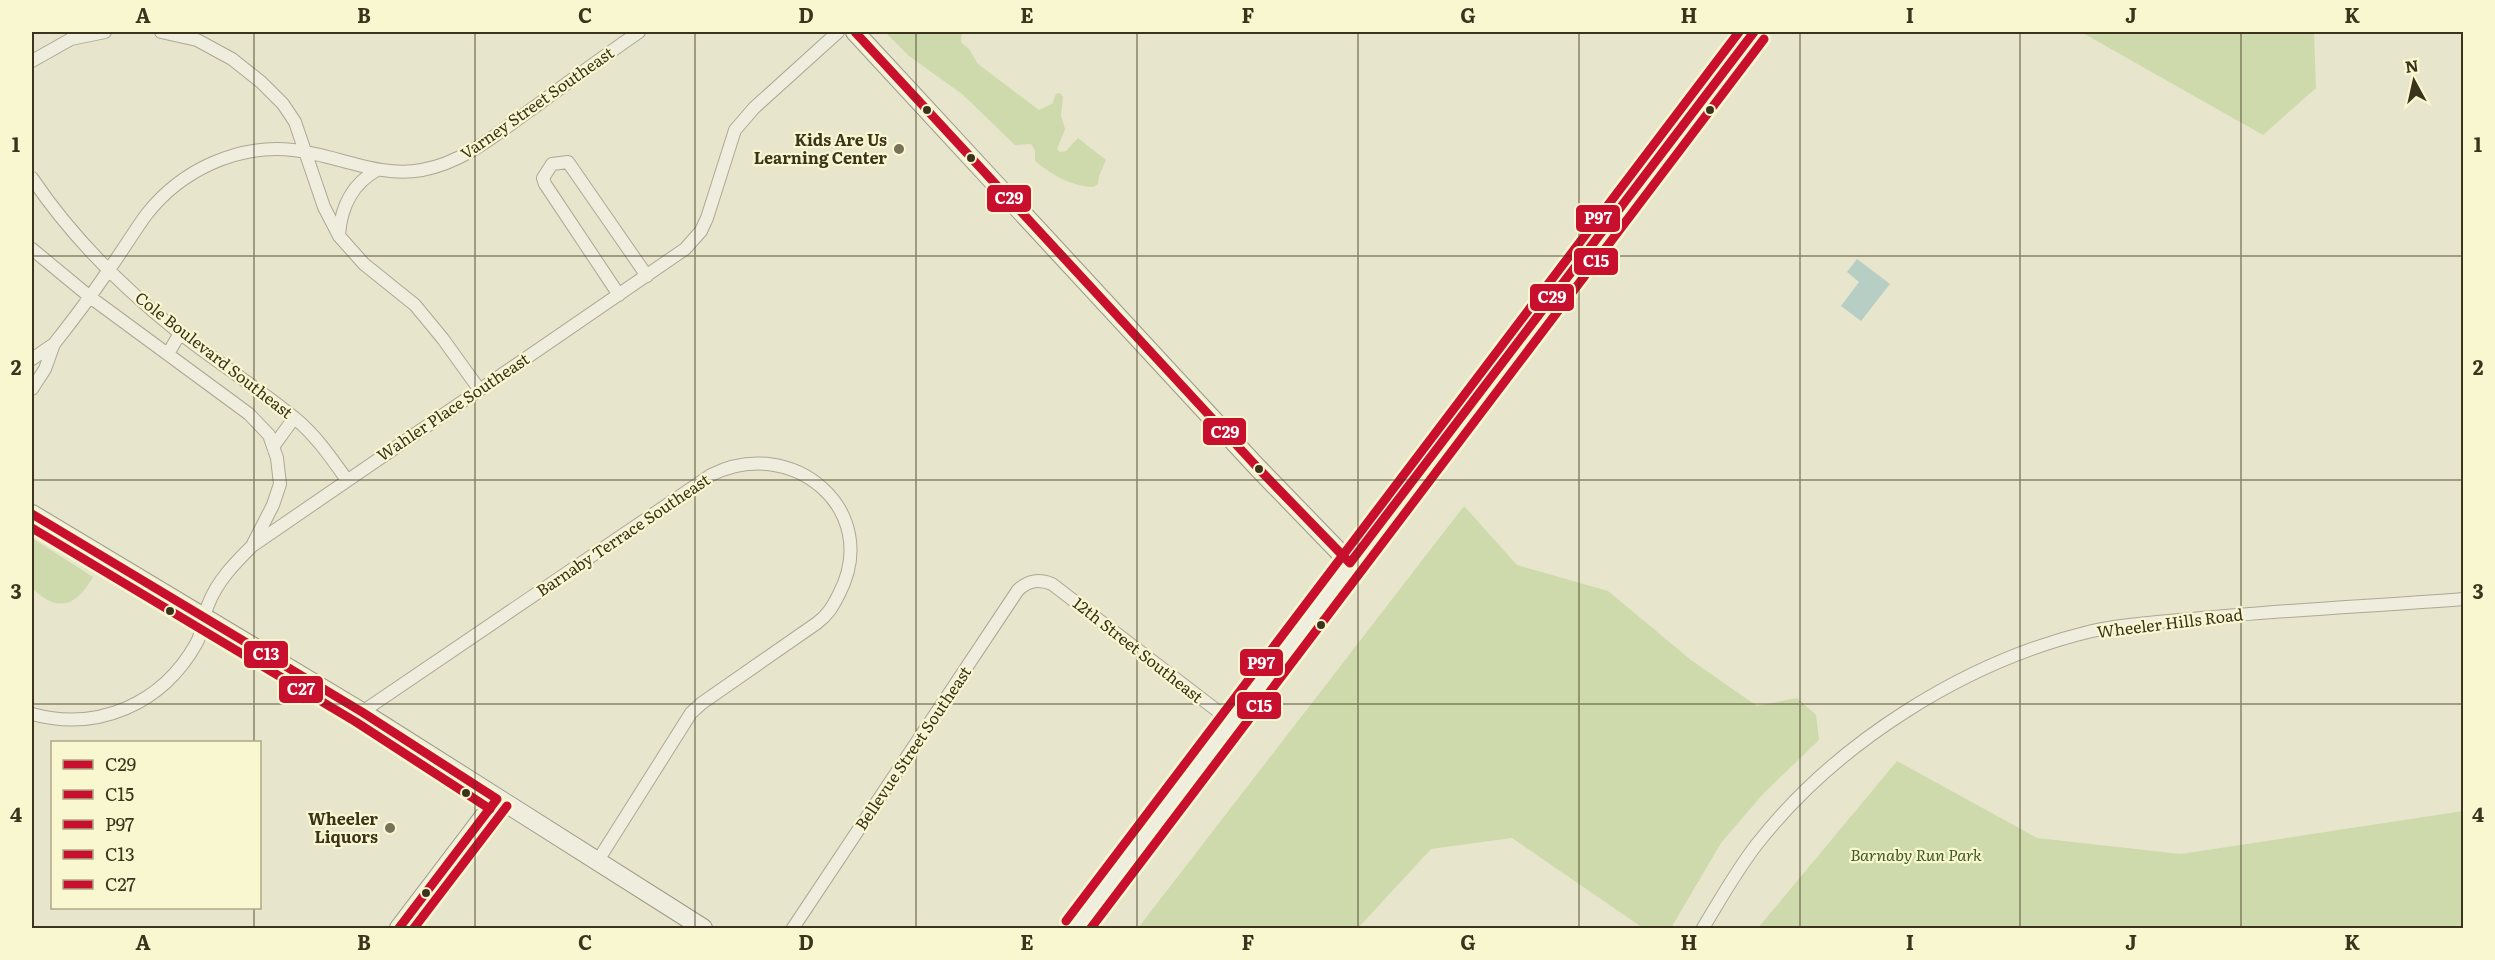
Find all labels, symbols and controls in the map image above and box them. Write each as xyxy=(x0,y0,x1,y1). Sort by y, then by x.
text: A xyxy=(135,0,151,29)
text: B xyxy=(357,0,371,29)
text: C xyxy=(578,0,592,29)
text: D xyxy=(798,0,814,29)
text: E xyxy=(1020,0,1034,29)
text: F xyxy=(1242,0,1255,29)
text: G xyxy=(1460,0,1476,29)
text: H xyxy=(1681,0,1697,29)
text: I xyxy=(1906,0,1914,29)
text: J xyxy=(2125,0,2137,29)
text: K xyxy=(2344,0,2360,29)
street label: Varney Street Southeast xyxy=(455,40,618,164)
north arrow xyxy=(2384,51,2444,111)
text: N xyxy=(2403,52,2420,78)
unlabelled marker xyxy=(921,104,933,116)
unlabelled marker xyxy=(1704,104,1716,116)
place label: Kids Are Us Learning Center xyxy=(754,127,887,169)
text: 1 xyxy=(12,128,20,158)
text: 1 xyxy=(2474,128,2482,158)
marker: Kids Are Us Learning Center xyxy=(892,142,906,156)
unlabelled marker xyxy=(965,152,977,164)
line badge: C29 xyxy=(986,184,1032,213)
text: C29 xyxy=(994,185,1024,209)
line badge: P97 xyxy=(1575,204,1621,233)
text: P97 xyxy=(1584,205,1612,229)
line badge: C15 xyxy=(1573,247,1619,276)
text: C15 xyxy=(1583,248,1610,272)
line badge: C29 xyxy=(1529,283,1575,312)
text: C29 xyxy=(1537,284,1567,308)
street label: Cole Boulevard Southeast xyxy=(131,285,299,424)
street label: Wahler Place Southeast xyxy=(371,346,534,466)
text: 2 xyxy=(11,351,22,381)
text: 2 xyxy=(2473,351,2484,381)
line badge: C29 xyxy=(1202,417,1247,446)
text: C29 xyxy=(1210,419,1240,443)
unlabelled marker xyxy=(1253,463,1265,475)
street label: Barnaby Terrace Southeast xyxy=(531,467,715,601)
text: 3 xyxy=(10,575,22,605)
text: 3 xyxy=(2472,575,2484,605)
street label: 12th Street Southeast xyxy=(1068,591,1209,708)
street label: Wheeler Hills Road xyxy=(2095,601,2245,643)
unlabelled marker xyxy=(164,605,176,617)
unlabelled marker xyxy=(1315,619,1327,631)
line badge: C13 xyxy=(243,640,289,669)
text: C13 xyxy=(253,641,280,665)
line badge: P97 xyxy=(1239,648,1284,677)
text: P97 xyxy=(1247,650,1275,674)
street label: Bellevue Street Southeast xyxy=(848,660,976,834)
line badge: C27 xyxy=(278,675,324,704)
text: C27 xyxy=(287,676,316,700)
line badge: C15 xyxy=(1236,691,1282,720)
text: C15 xyxy=(1246,693,1273,717)
legend xyxy=(51,741,261,909)
text: C29 xyxy=(105,750,136,777)
text: C15 xyxy=(105,780,134,807)
unlabelled marker xyxy=(460,787,472,799)
text: 4 xyxy=(10,798,22,828)
text: 4 xyxy=(2472,798,2484,828)
place label: Wheeler Liquors xyxy=(308,806,378,848)
text: P97 xyxy=(105,810,134,837)
marker: Wheeler Liquors xyxy=(383,821,397,835)
text: C13 xyxy=(105,840,135,867)
park label: Barnaby Run Park xyxy=(1850,842,1982,866)
text: C27 xyxy=(105,870,136,897)
unlabelled marker xyxy=(420,887,432,899)
text: A xyxy=(135,926,151,956)
text: B xyxy=(357,926,371,956)
text: C xyxy=(578,926,592,956)
text: D xyxy=(798,926,814,956)
text: E xyxy=(1020,926,1034,956)
text: F xyxy=(1242,926,1255,956)
text: G xyxy=(1460,926,1476,956)
text: H xyxy=(1681,926,1697,956)
text: I xyxy=(1906,926,1914,956)
text: J xyxy=(2125,926,2137,956)
text: K xyxy=(2344,926,2360,956)

